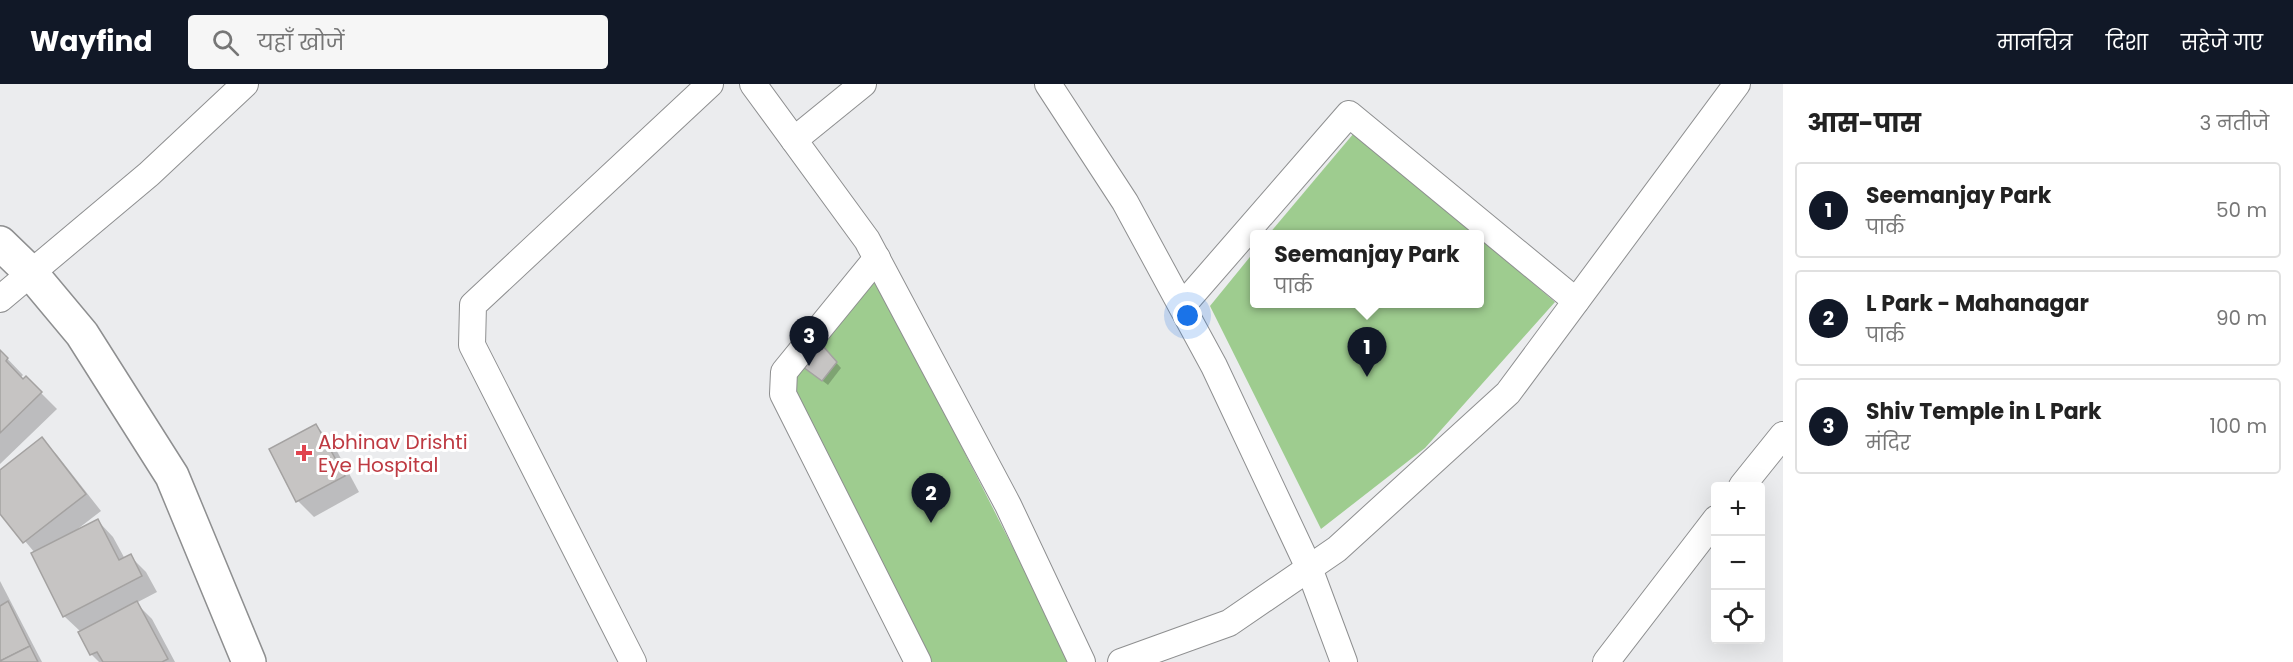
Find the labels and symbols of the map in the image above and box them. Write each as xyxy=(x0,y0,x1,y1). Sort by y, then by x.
your location xyxy=(1173,301,1202,330)
pin: 3 xyxy=(790,316,828,366)
pin: 1 xyxy=(1348,328,1386,377)
place label: Abhinav Drishti Eye Hospital xyxy=(318,428,468,479)
marker: Abhinav Drishti Eye Hospital xyxy=(295,444,313,462)
pin: 2 xyxy=(912,474,950,523)

